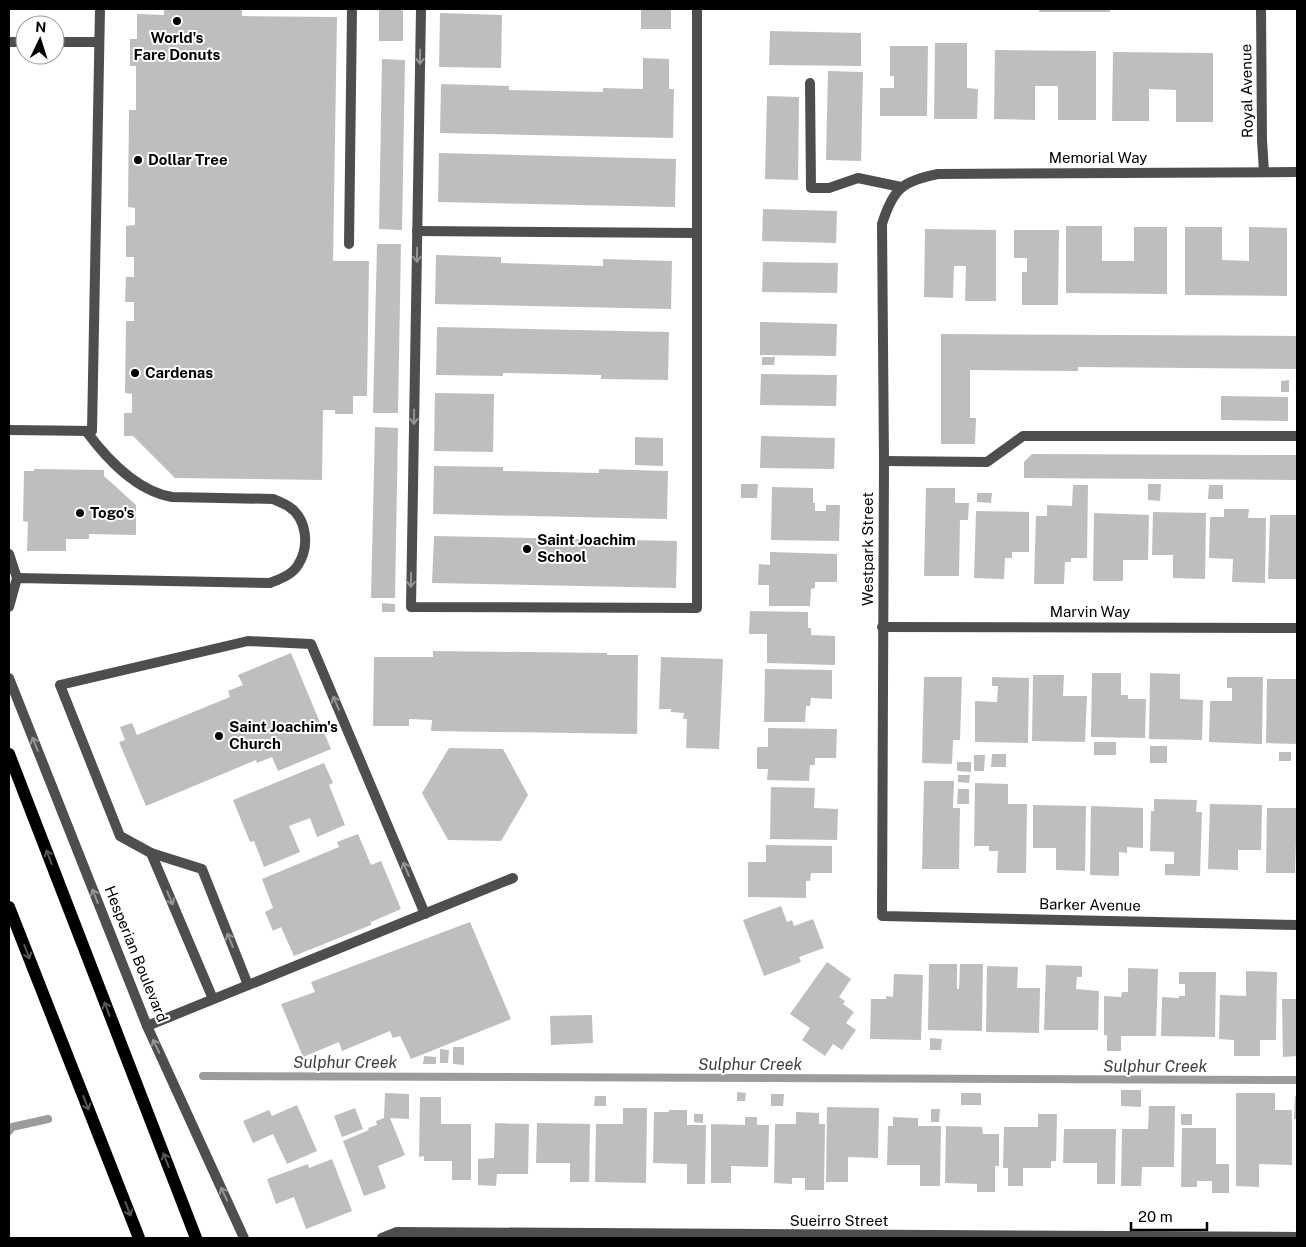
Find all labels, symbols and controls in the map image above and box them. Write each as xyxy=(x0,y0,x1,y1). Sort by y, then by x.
north arrow xyxy=(15,15,65,65)
marker: World's Fare Donuts xyxy=(171,15,183,27)
text: N xyxy=(35,19,47,35)
place label: World's Fare Donuts xyxy=(133,29,221,63)
street label: Royal Avenue xyxy=(1237,44,1256,138)
one-way arrow xyxy=(416,49,425,65)
street label: Memorial Way xyxy=(1049,149,1147,166)
place label: Dollar Tree xyxy=(148,151,228,168)
marker: Dollar Tree xyxy=(132,154,144,166)
one-way arrow xyxy=(412,246,422,263)
place label: Cardenas xyxy=(145,364,213,381)
marker: Cardenas xyxy=(129,367,141,379)
one-way arrow xyxy=(409,409,419,425)
street label: Westpark Street xyxy=(859,492,876,606)
place label: Togo's xyxy=(90,504,135,521)
marker: Togo's xyxy=(74,507,86,519)
place label: Saint Joachim School xyxy=(537,531,636,565)
marker: Saint Joachim School xyxy=(521,543,533,555)
one-way arrow xyxy=(406,572,416,588)
street label: Marvin Way xyxy=(1050,603,1130,620)
one-way arrow xyxy=(331,696,340,712)
place label: Saint Joachim's Church xyxy=(229,718,338,752)
marker: Saint Joachim's Church xyxy=(213,730,225,742)
one-way arrow xyxy=(30,737,39,753)
one-way arrow xyxy=(43,850,53,865)
one-way arrow xyxy=(401,862,411,877)
street label: Hesperian Boulevard xyxy=(101,883,172,1024)
one-way arrow xyxy=(90,888,99,904)
one-way arrow xyxy=(166,890,175,905)
street label: Barker Avenue xyxy=(1039,895,1141,914)
one-way arrow xyxy=(225,933,234,948)
one-way arrow xyxy=(22,944,32,959)
one-way arrow xyxy=(102,1001,111,1017)
one-way arrow xyxy=(151,1039,160,1054)
water label: Sulphur Creek xyxy=(293,1053,397,1072)
water label: Sulphur Creek xyxy=(698,1055,802,1074)
water label: Sulphur Creek xyxy=(1103,1057,1207,1076)
one-way arrow xyxy=(82,1095,91,1110)
one-way arrow xyxy=(161,1153,170,1168)
one-way arrow xyxy=(218,1187,228,1202)
scale bar xyxy=(1131,1200,1207,1232)
one-way arrow xyxy=(124,1202,133,1217)
text: 20 m xyxy=(1138,1208,1173,1225)
street label: Sueirro Street xyxy=(790,1212,888,1229)

